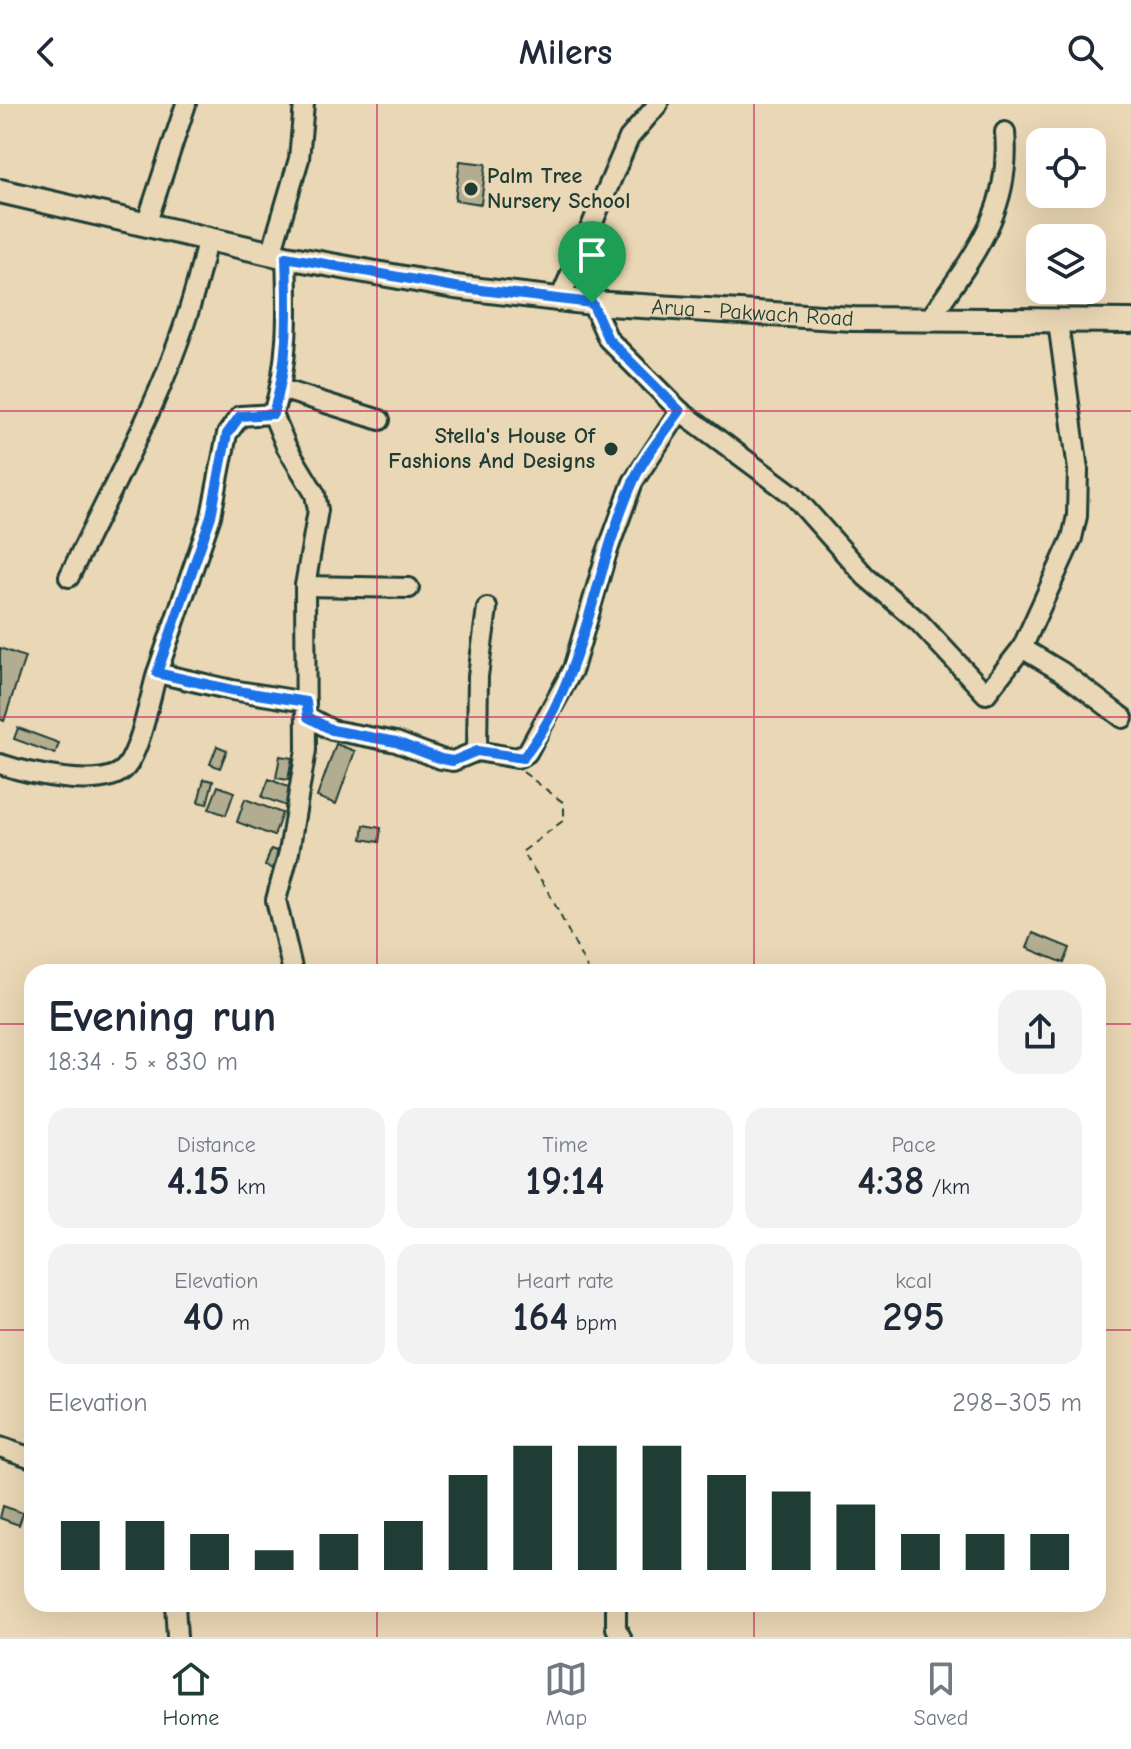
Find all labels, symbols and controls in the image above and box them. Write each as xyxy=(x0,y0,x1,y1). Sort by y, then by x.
icon: back xyxy=(24,30,68,74)
icon: search xyxy=(1063,30,1107,74)
text: Milers xyxy=(519,32,612,73)
map controls xyxy=(1026,128,1106,304)
button: locate xyxy=(1026,128,1106,208)
place label: Palm Tree Nursery School xyxy=(487,163,630,214)
marker: Palm Tree Nursery School xyxy=(462,180,480,198)
pin xyxy=(558,221,626,303)
button: layers xyxy=(1026,224,1106,304)
icon: arrive xyxy=(570,233,614,277)
street label: Arua - Pakwach Road xyxy=(651,294,854,332)
place label: Stella's House Of Fashions And Designs xyxy=(388,423,596,474)
marker: Stella's House Of Fashions And Designs xyxy=(602,440,620,458)
button: share xyxy=(998,990,1082,1074)
text: Evening run xyxy=(48,991,276,1042)
text: 18:34 · 5 × 830 m xyxy=(48,1047,238,1077)
text: Distance xyxy=(177,1132,256,1158)
text: Time xyxy=(542,1132,588,1158)
text: Pace xyxy=(891,1132,936,1158)
text: 4.15 xyxy=(167,1158,230,1204)
text: 19:14 xyxy=(525,1158,604,1204)
text: 4:38 xyxy=(857,1158,924,1204)
text: km xyxy=(230,1174,266,1200)
text: /km xyxy=(924,1174,970,1200)
text: Elevation xyxy=(174,1268,258,1294)
text: Heart rate xyxy=(516,1268,613,1294)
text: kcal xyxy=(895,1268,932,1294)
text: 40 xyxy=(183,1294,224,1340)
text: 164 xyxy=(513,1294,568,1340)
text: 295 xyxy=(883,1294,945,1340)
text: m xyxy=(224,1310,250,1336)
text: bpm xyxy=(568,1310,617,1336)
text: Elevation xyxy=(48,1388,148,1418)
text: 298–305 m xyxy=(952,1388,1082,1418)
tab: Home xyxy=(163,1657,219,1731)
tab: Map xyxy=(544,1657,588,1731)
tab: Saved xyxy=(914,1657,968,1731)

